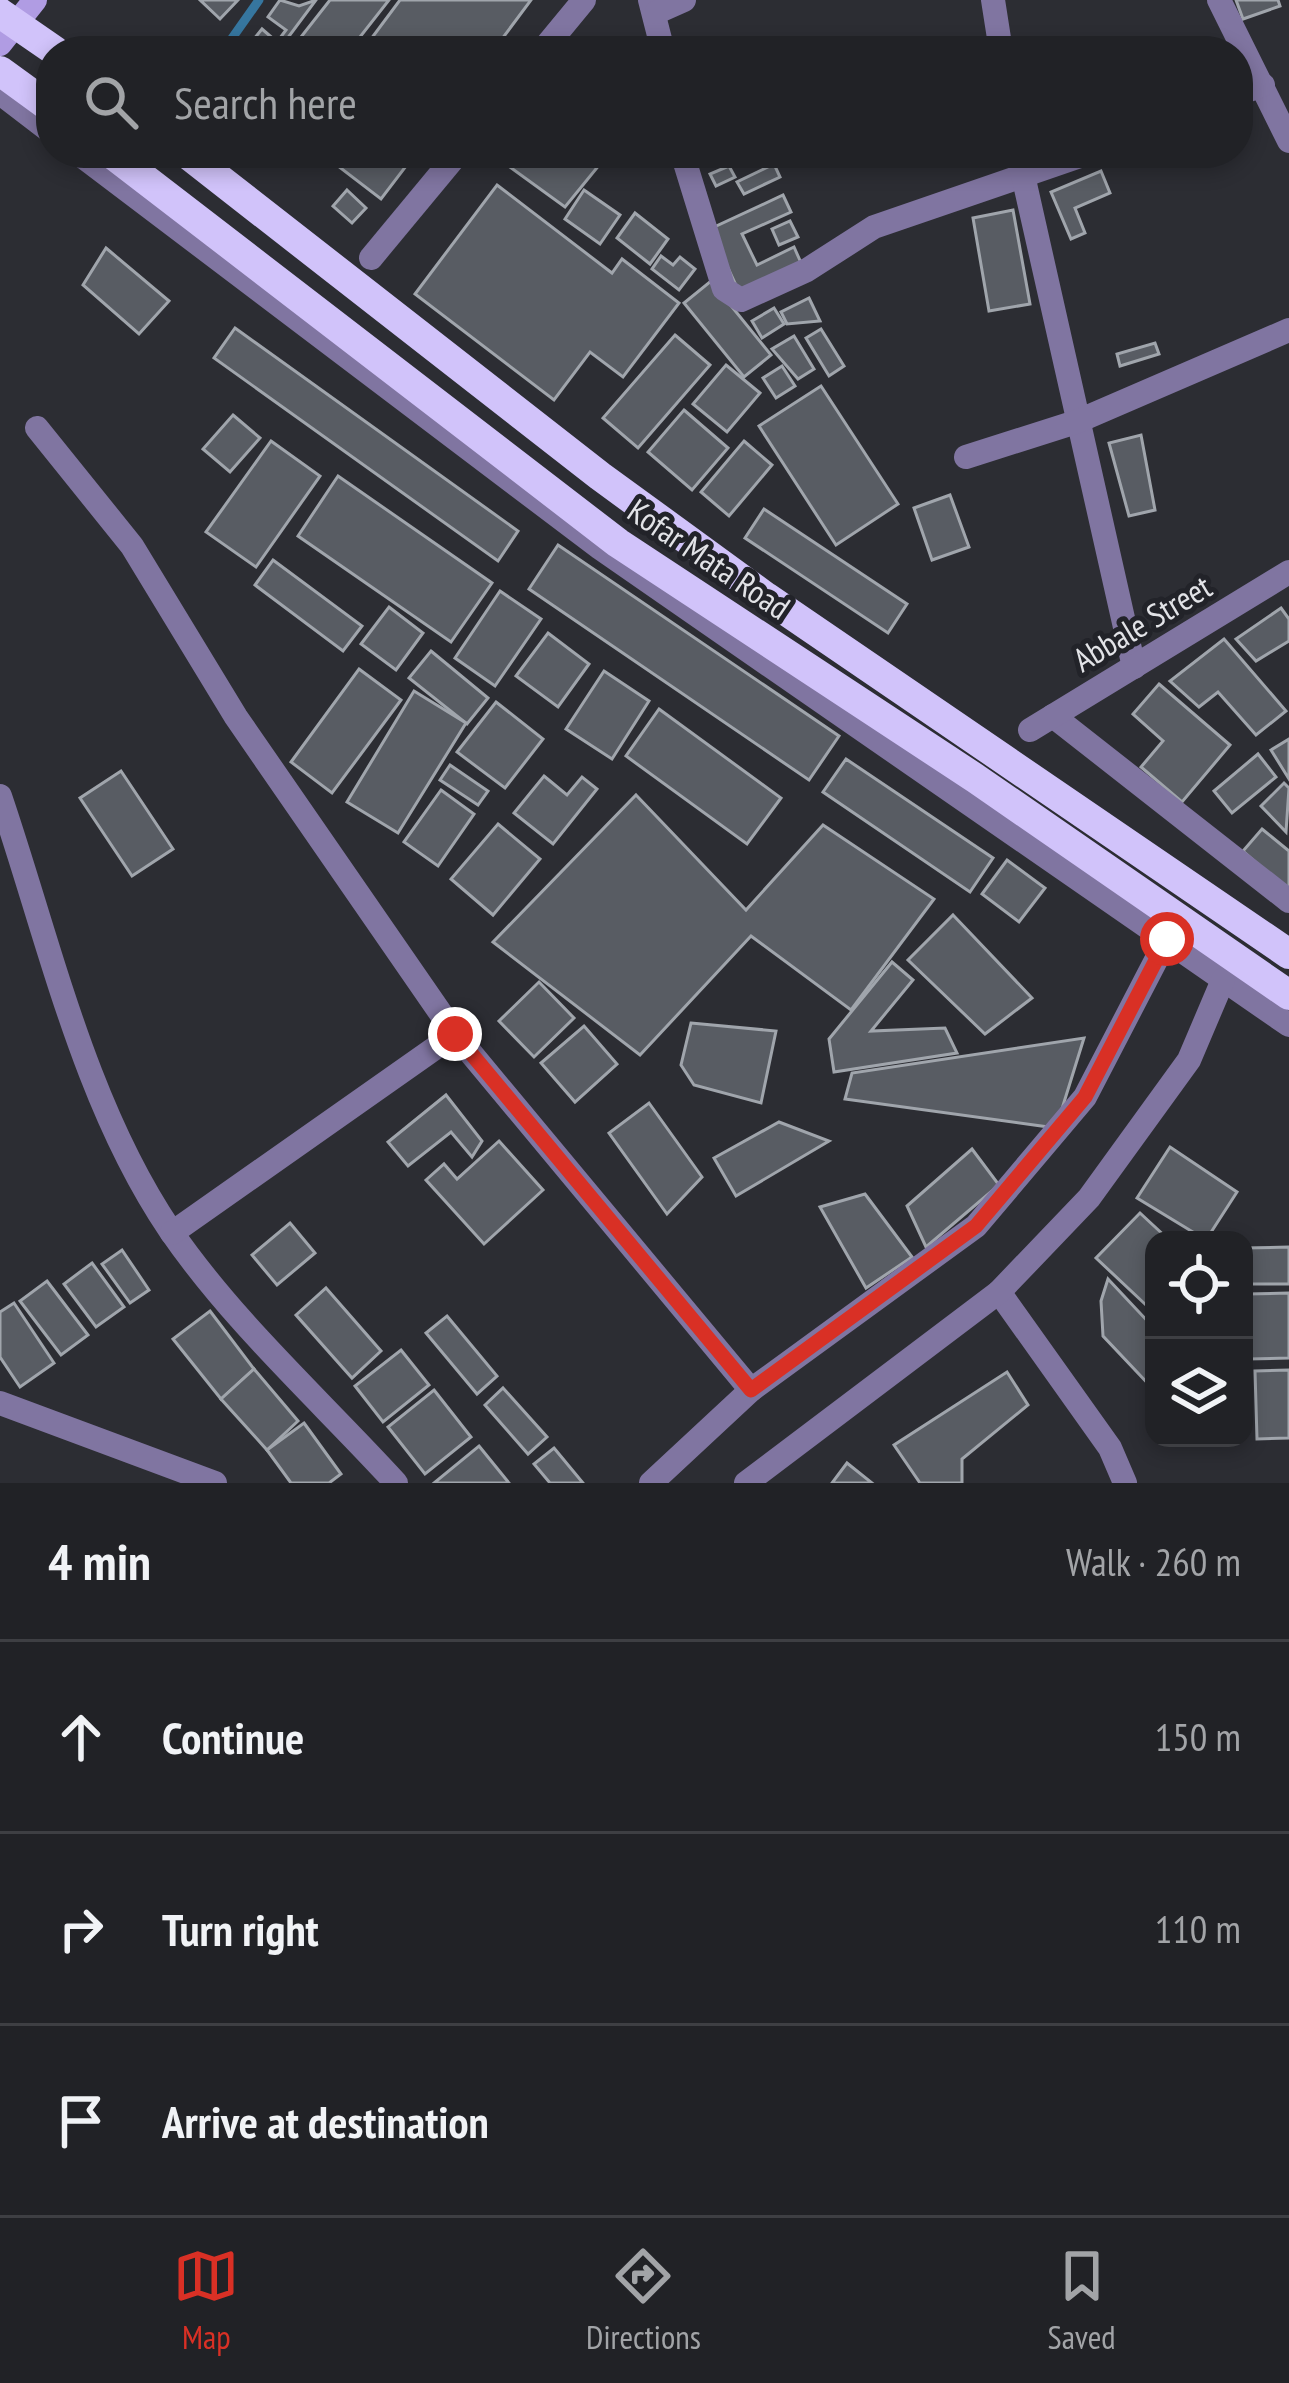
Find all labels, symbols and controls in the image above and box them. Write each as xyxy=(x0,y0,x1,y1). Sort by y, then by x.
search box xyxy=(36,36,1253,168)
icon: search xyxy=(78,69,144,135)
text: Search here xyxy=(174,73,357,131)
street label: Kofar Mata Road xyxy=(620,489,799,629)
street label: Abbale Street xyxy=(1065,564,1219,681)
route start xyxy=(1140,912,1194,966)
route end xyxy=(428,1007,482,1061)
map controls xyxy=(1145,1231,1253,1447)
button: locate xyxy=(1145,1231,1253,1339)
button: layers xyxy=(1145,1339,1253,1447)
text: 4 min xyxy=(48,1528,151,1594)
text: Walk · 260 m xyxy=(1066,1536,1241,1587)
icon: ahead xyxy=(48,1704,114,1770)
text: Continue xyxy=(162,1708,304,1766)
text: 150 m xyxy=(1155,1711,1241,1762)
icon: right xyxy=(48,1896,114,1962)
text: Turn right xyxy=(162,1900,319,1958)
text: 110 m xyxy=(1155,1903,1241,1954)
icon: arrive xyxy=(48,2088,114,2154)
text: Arrive at destination xyxy=(162,2092,489,2150)
tab: Map xyxy=(173,2243,239,2358)
tab: Directions xyxy=(586,2243,701,2358)
tab: Saved xyxy=(1048,2243,1116,2358)

